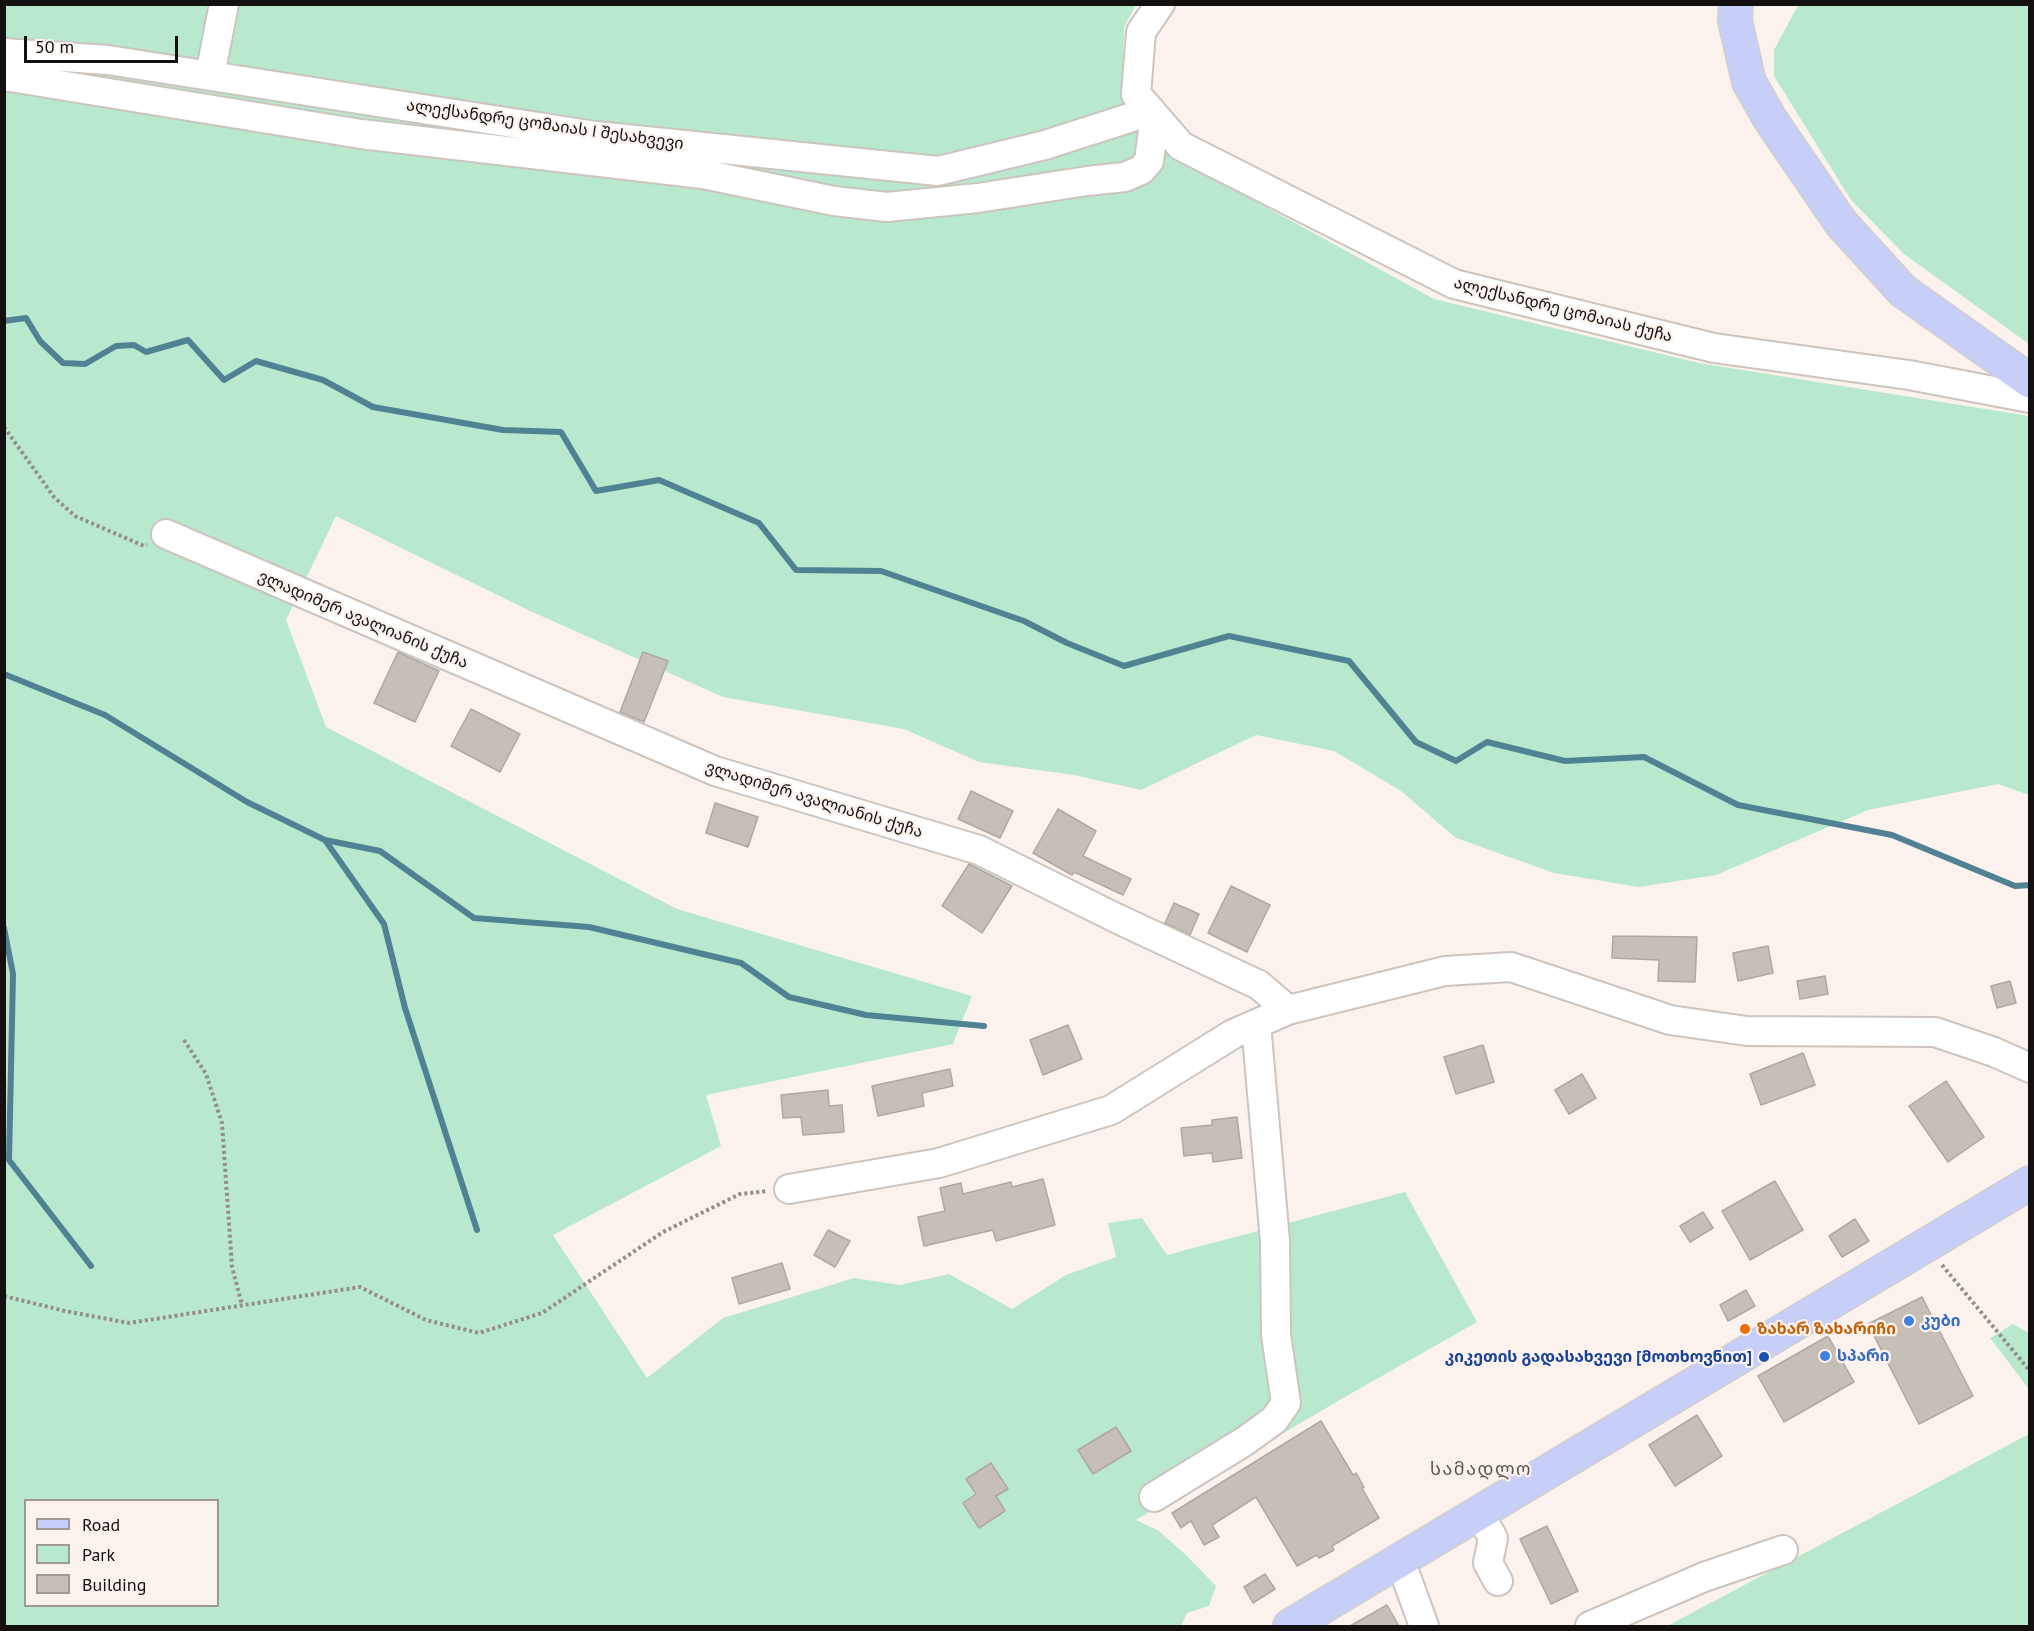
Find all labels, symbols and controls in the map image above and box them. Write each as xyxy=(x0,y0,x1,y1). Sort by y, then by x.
scale bar xyxy=(27,24,182,62)
text: 50 m xyxy=(35,35,74,58)
street label: ალექსანდრე ცომაიას I შესახვევი xyxy=(405,96,685,154)
street label: ალექსანდრე ცომაიას ქუჩა xyxy=(1452,274,1674,346)
street label: ვლადიმერ ავალიანის ქუჩა xyxy=(255,567,471,673)
street label: ვლადიმერ ავალიანის ქუჩა xyxy=(703,758,925,842)
place label: კუბი xyxy=(1921,1311,1960,1331)
marker: კუბი xyxy=(1902,1314,1916,1328)
place label: ზახარ ზახარიჩი xyxy=(1757,1319,1896,1339)
marker: ზახარ ზახარიჩი xyxy=(1738,1322,1752,1336)
place label: სპარი xyxy=(1837,1346,1889,1366)
place label: კიკეთის გადასახვევი [მოთხოვნით] xyxy=(1445,1347,1752,1367)
marker: სპარი xyxy=(1818,1349,1832,1363)
marker: კიკეთის გადასახვევი [მოთხოვნით] xyxy=(1757,1350,1771,1364)
district label: სამადლო xyxy=(1430,1459,1532,1481)
legend xyxy=(24,1499,219,1607)
text: Road xyxy=(82,1513,120,1536)
text: Park xyxy=(82,1543,115,1566)
text: Building xyxy=(82,1573,146,1596)

